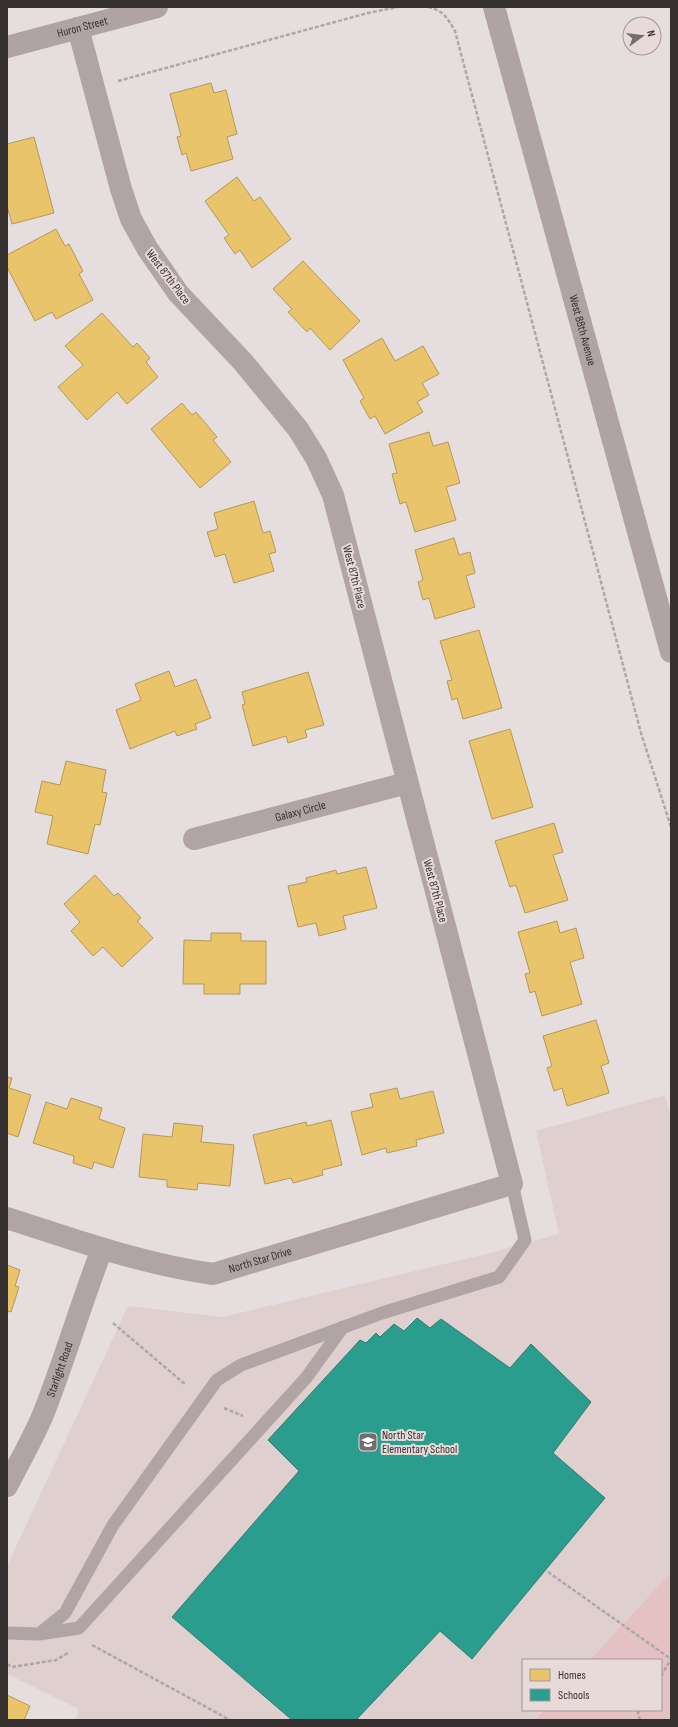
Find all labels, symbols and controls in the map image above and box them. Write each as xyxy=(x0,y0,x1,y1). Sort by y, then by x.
street label: Huron Street xyxy=(55,13,110,41)
north arrow xyxy=(622,16,662,56)
text: N xyxy=(644,29,658,38)
street label: West 87th Place xyxy=(143,247,194,307)
street label: West 88th Avenue xyxy=(566,293,600,367)
street label: West 87th Place xyxy=(339,544,369,610)
street label: Galaxy Circle xyxy=(273,797,327,825)
street label: West 87th Place xyxy=(419,858,451,924)
street label: North Star Drive xyxy=(227,1243,294,1276)
street label: Starlight Road xyxy=(43,1340,76,1399)
place label: North Star Elementary School xyxy=(382,1428,457,1457)
school or university icon: North Star Elementary School xyxy=(357,1431,379,1453)
legend xyxy=(522,1659,662,1711)
text: Homes xyxy=(558,1668,586,1683)
text: Schools xyxy=(558,1688,590,1703)

